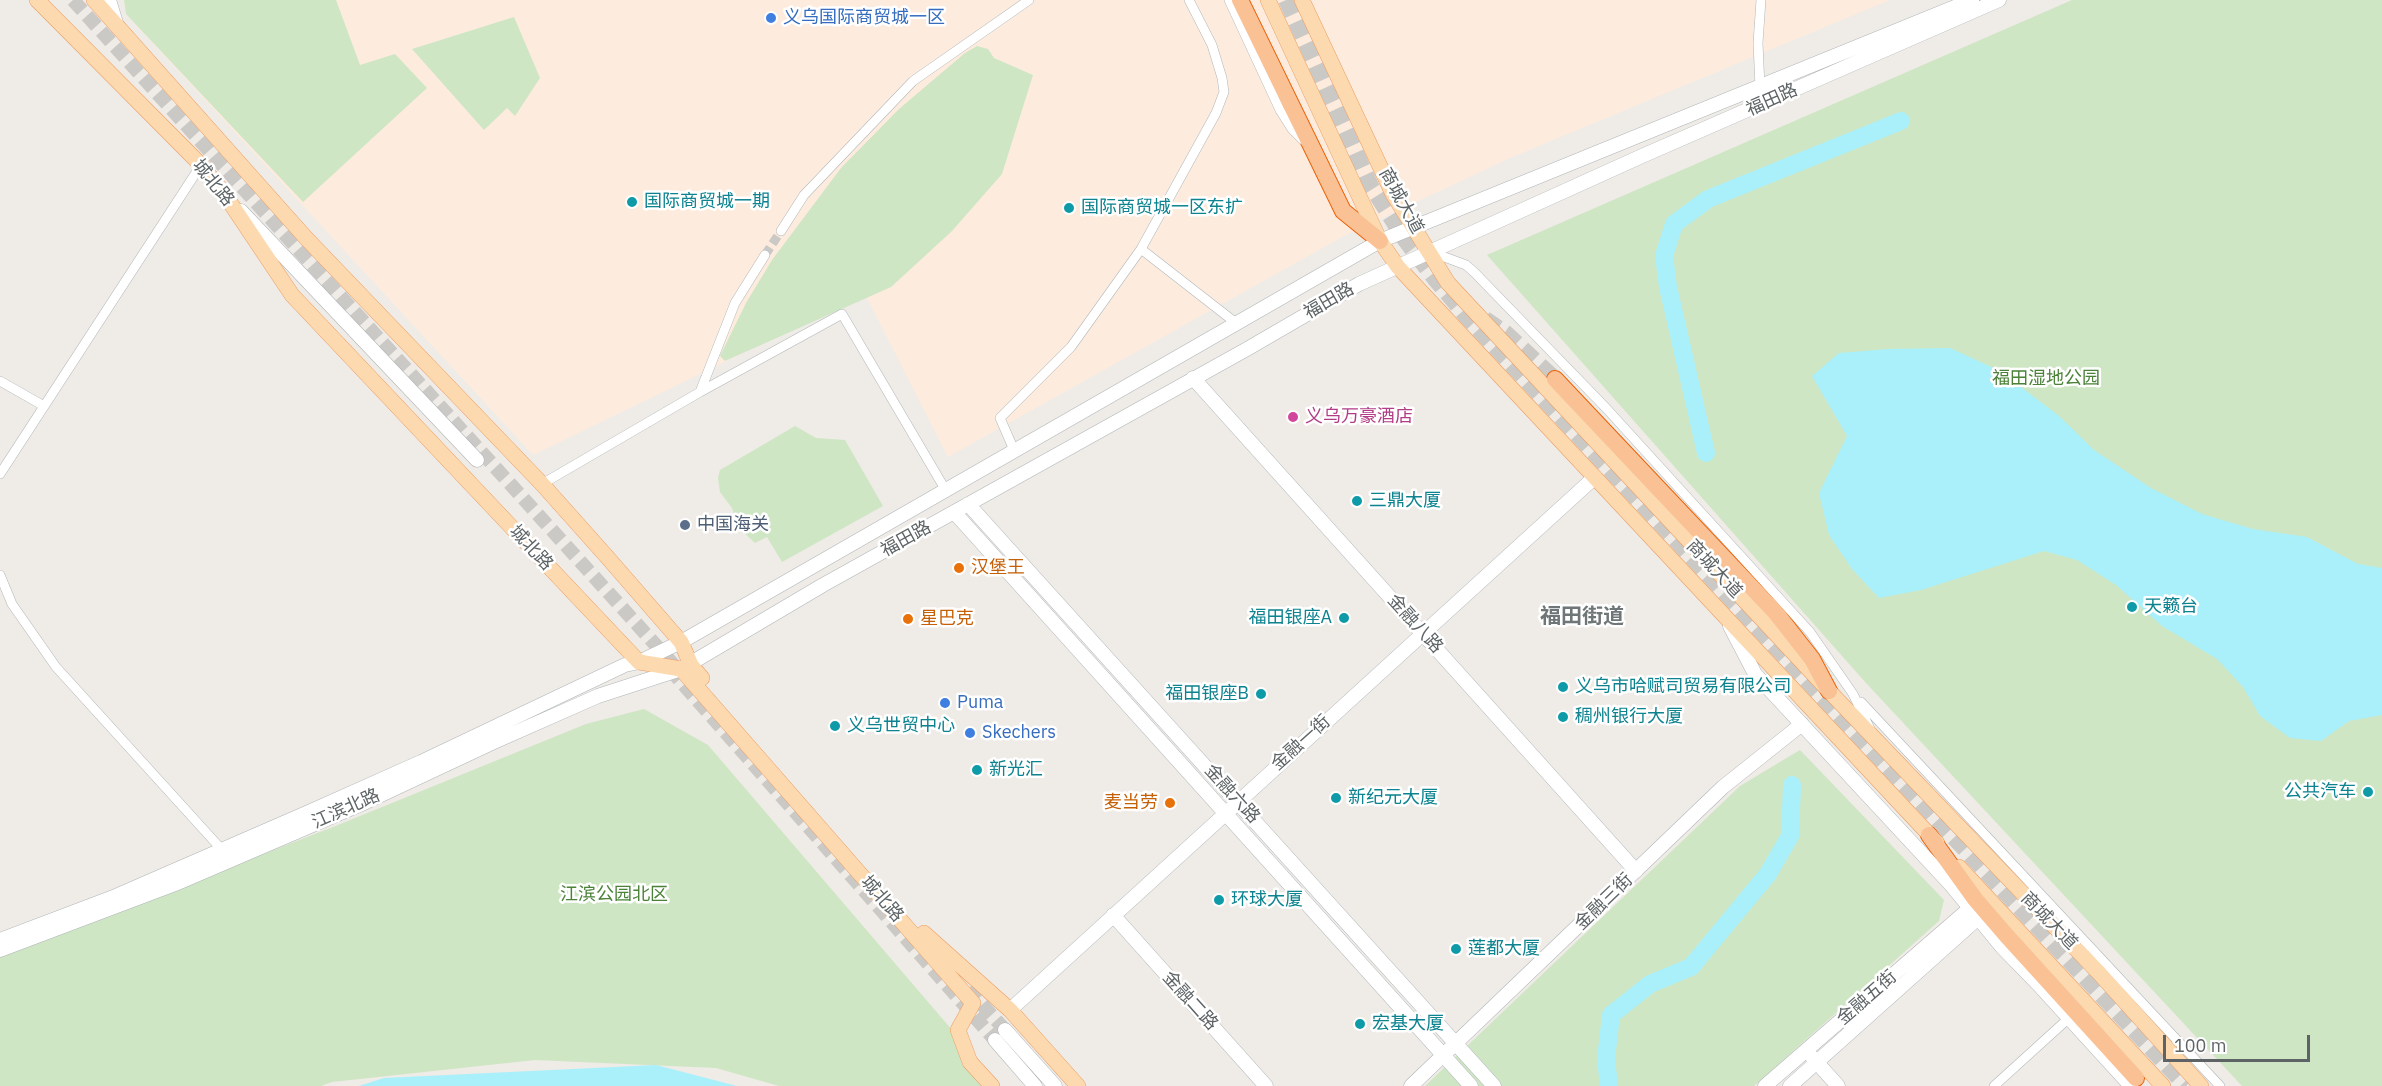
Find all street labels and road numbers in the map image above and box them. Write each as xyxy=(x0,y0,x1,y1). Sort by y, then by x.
street label: 福田路 xyxy=(1743,79,1801,121)
street label: 城北路 xyxy=(188,155,238,211)
street label: 商城大道 xyxy=(1374,164,1428,238)
street label: 福田路 xyxy=(1300,278,1358,324)
street label: 福田路 xyxy=(877,516,935,562)
street label: 城北路 xyxy=(505,521,557,575)
street label: 商城大道 xyxy=(1682,535,1746,603)
street label: 金融八路 xyxy=(1383,590,1447,658)
street label: 金融一街 xyxy=(1267,711,1335,775)
street label: 金融六路 xyxy=(1200,760,1264,828)
street label: 江滨北路 xyxy=(309,784,383,834)
street label: 金融三街 xyxy=(1571,869,1637,935)
street label: 城北路 xyxy=(856,872,908,926)
street label: 商城大道 xyxy=(2016,888,2082,954)
street label: 金融五街 xyxy=(1833,966,1901,1030)
street label: 金融二路 xyxy=(1158,967,1222,1035)

